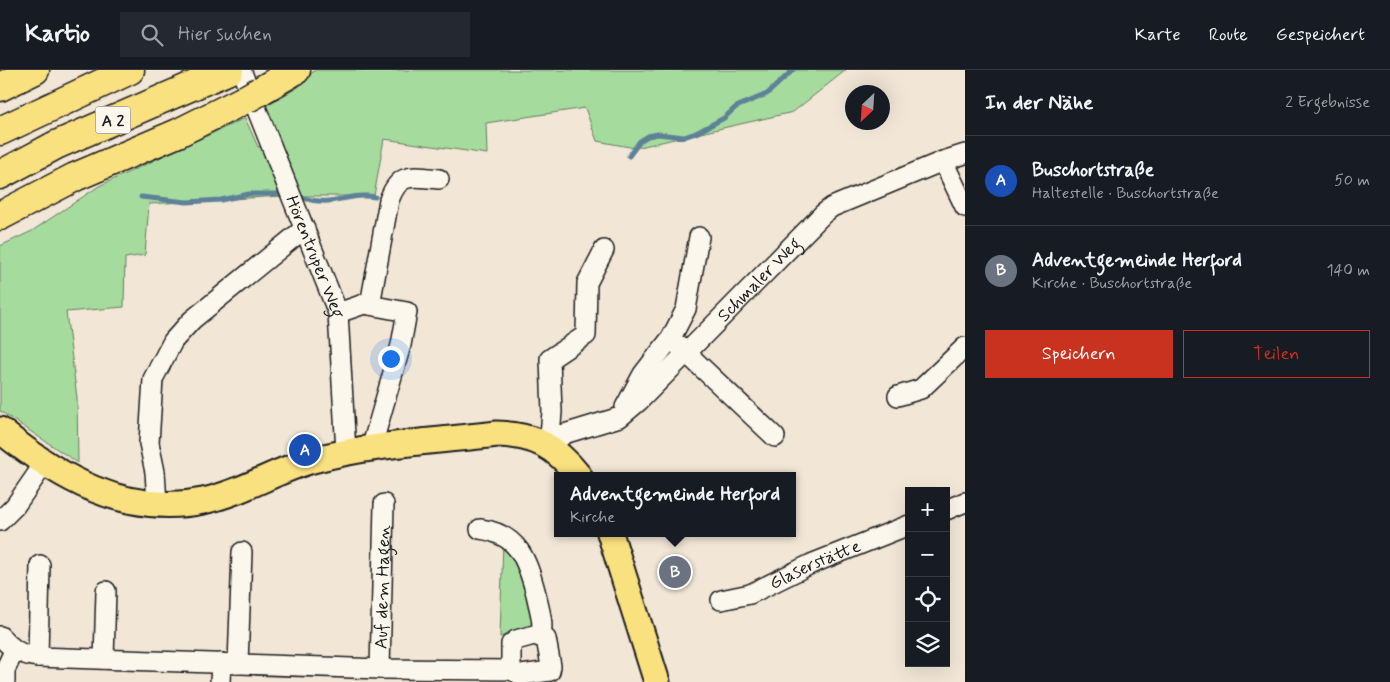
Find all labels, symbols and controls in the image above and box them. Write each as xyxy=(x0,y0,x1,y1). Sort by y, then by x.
search box xyxy=(120,12,470,57)
text: Kartio xyxy=(25,19,90,50)
icon: search xyxy=(138,21,166,49)
text: Hier suchen xyxy=(178,22,272,47)
text: Karte xyxy=(1135,23,1181,47)
text: Route xyxy=(1209,23,1248,47)
text: Gespeichert xyxy=(1276,23,1365,47)
north arrow xyxy=(845,85,890,130)
text: In der Nähe xyxy=(985,89,1093,117)
text: 2 Ergebnisse xyxy=(1285,92,1370,113)
road number: A 2 xyxy=(96,106,130,134)
text: Buschortstraße xyxy=(1032,158,1154,183)
text: A xyxy=(996,170,1006,191)
text: 50 m xyxy=(1334,170,1370,191)
text: Haltestelle · Buschortstraße xyxy=(1032,183,1219,204)
street label: Hörentruper Weg xyxy=(279,192,349,318)
street label: Schmaler Weg xyxy=(712,232,808,328)
text: Adventgemeinde Herford xyxy=(1032,248,1242,273)
text: B xyxy=(996,260,1006,281)
text: 140 m xyxy=(1326,260,1370,281)
text: Kirche · Buschortstraße xyxy=(1032,273,1192,294)
button: Speichern xyxy=(985,330,1173,378)
button: Teilen xyxy=(1183,330,1370,378)
your location xyxy=(378,346,404,372)
pin: A xyxy=(289,431,321,469)
popup xyxy=(554,472,796,537)
text: Adventgemeinde Herford xyxy=(570,482,780,507)
map controls xyxy=(905,487,950,667)
button: + xyxy=(905,487,950,532)
text: Kirche xyxy=(570,507,615,528)
street label: Auf dem Hagen xyxy=(369,525,398,649)
button: − xyxy=(905,532,950,577)
street label: Glaserstätte xyxy=(765,534,864,596)
pin: B xyxy=(659,553,691,591)
button: locate xyxy=(905,577,950,622)
button: layers xyxy=(905,622,950,667)

